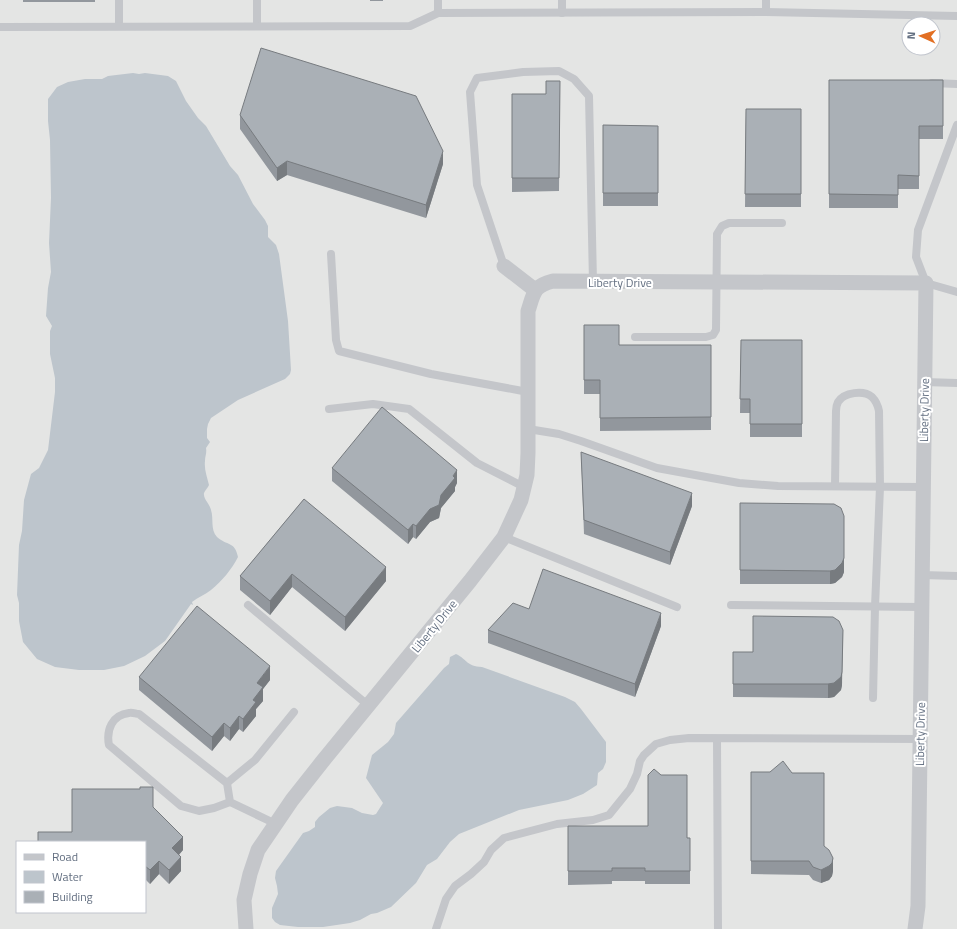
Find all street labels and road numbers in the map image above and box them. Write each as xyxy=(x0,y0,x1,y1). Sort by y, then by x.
street label: Liberty Drive xyxy=(588,273,652,292)
street label: Liberty Drive xyxy=(914,378,934,442)
street label: Liberty Drive xyxy=(407,595,461,657)
street label: Liberty Drive xyxy=(910,702,930,766)

